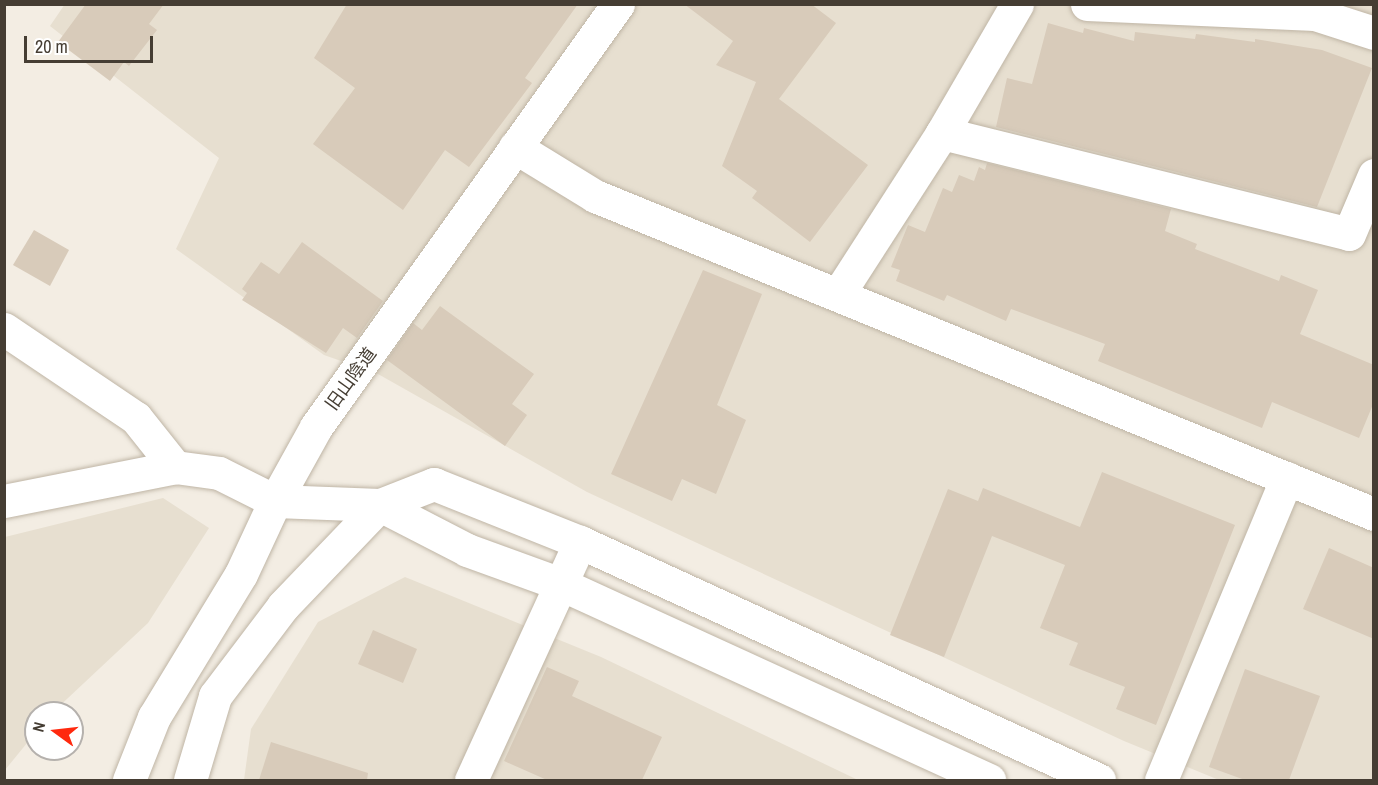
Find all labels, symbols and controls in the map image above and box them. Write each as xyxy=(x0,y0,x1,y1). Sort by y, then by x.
scale bar xyxy=(27,24,156,62)
text: 20 m xyxy=(35,34,68,59)
street label: 旧山陰道 xyxy=(321,344,381,414)
north arrow xyxy=(24,701,84,761)
text: N xyxy=(27,719,50,734)

